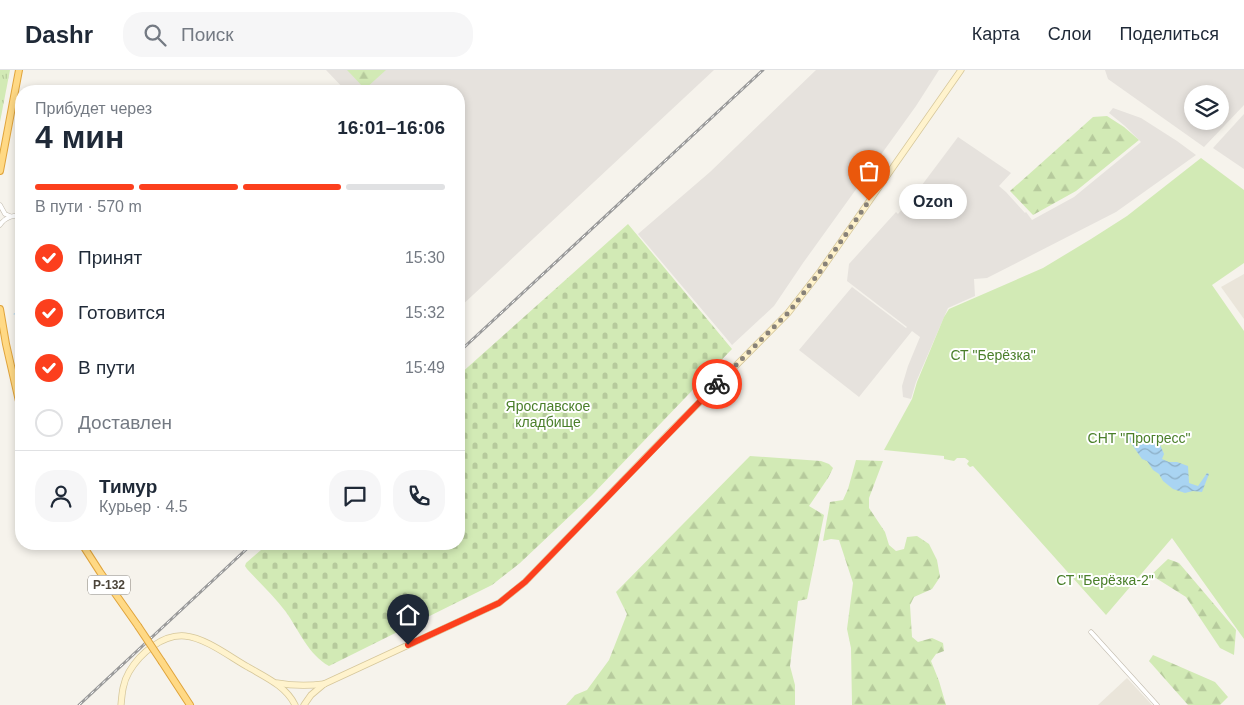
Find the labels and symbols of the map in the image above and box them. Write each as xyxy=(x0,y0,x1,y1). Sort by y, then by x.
pin xyxy=(848,150,890,201)
callout: Ozon xyxy=(899,184,966,218)
park label: СТ "Берёзка" xyxy=(950,347,1036,363)
courier xyxy=(692,359,742,409)
park label: Ярославское кладбище xyxy=(506,398,591,430)
park label: СНТ "Прогресс" xyxy=(1088,430,1190,446)
park label: СТ "Берёзка-2" xyxy=(1056,572,1154,588)
road number: Р-132 xyxy=(88,576,130,594)
pin xyxy=(387,594,429,645)

